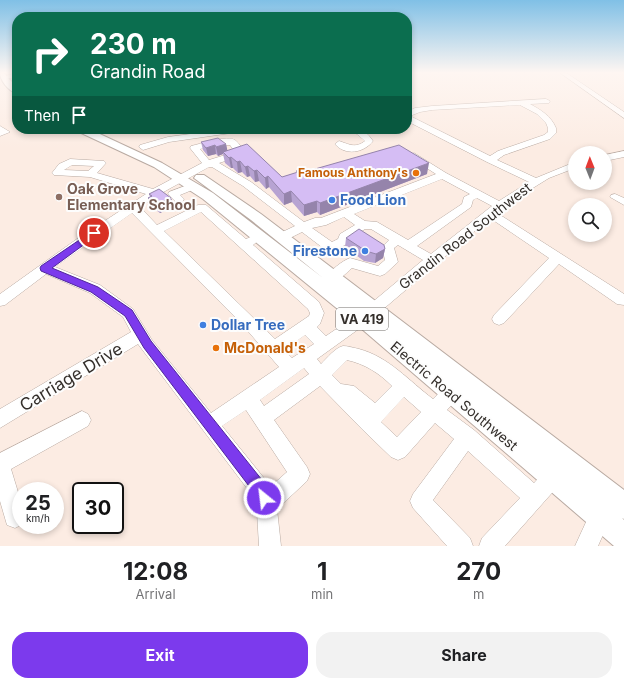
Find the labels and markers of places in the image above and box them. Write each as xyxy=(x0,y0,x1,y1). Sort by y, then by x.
place label: Famous Anthony's xyxy=(298,165,408,180)
marker: Famous Anthony's xyxy=(411,168,421,178)
place label: Oak Grove Elementary School xyxy=(67,180,196,213)
place label: Food Lion xyxy=(340,191,406,208)
marker: Oak Grove Elementary School xyxy=(54,192,64,202)
marker: Food Lion xyxy=(327,195,337,205)
pin xyxy=(77,216,111,250)
place label: Firestone xyxy=(293,242,357,259)
marker: Firestone xyxy=(360,246,370,256)
place label: Dollar Tree xyxy=(211,316,285,333)
marker: Dollar Tree xyxy=(198,320,208,330)
place label: McDonald's xyxy=(224,339,306,356)
marker: McDonald's xyxy=(211,343,221,353)

